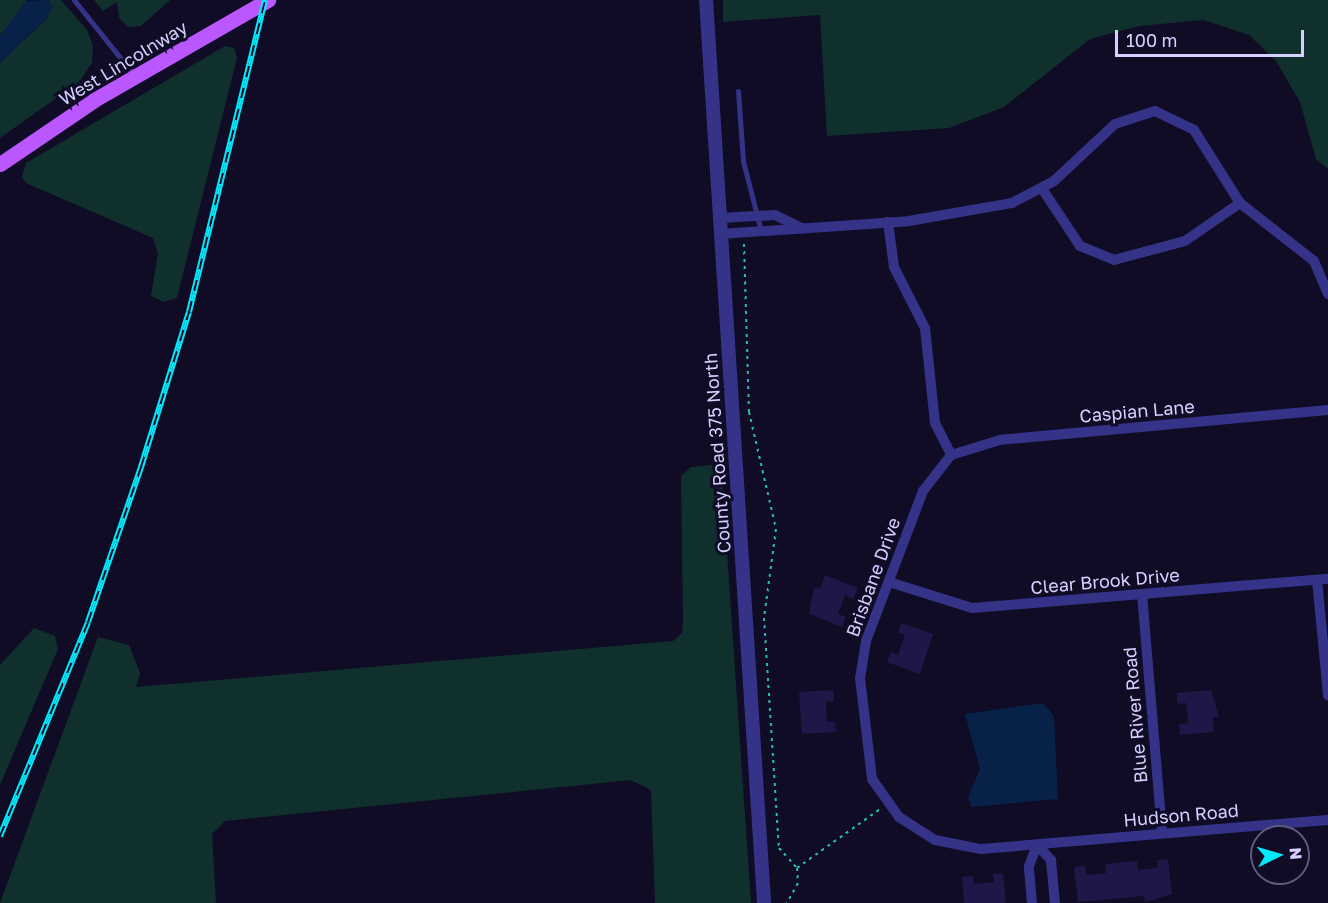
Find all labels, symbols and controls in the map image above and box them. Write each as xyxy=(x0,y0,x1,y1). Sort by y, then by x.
street label: West Lincolnway xyxy=(55,16,191,110)
scale bar xyxy=(1118,18,1307,56)
text: 100 m xyxy=(1126,29,1177,51)
street label: County Road 375 North xyxy=(699,352,735,554)
street label: Caspian Lane xyxy=(1078,395,1196,427)
street label: Brisbane Drive xyxy=(841,514,905,640)
street label: Clear Brook Drive xyxy=(1029,564,1181,598)
street label: Blue River Road xyxy=(1118,646,1152,784)
street label: Hudson Road xyxy=(1122,799,1240,831)
north arrow xyxy=(1250,825,1310,885)
text: N xyxy=(1285,847,1306,861)

